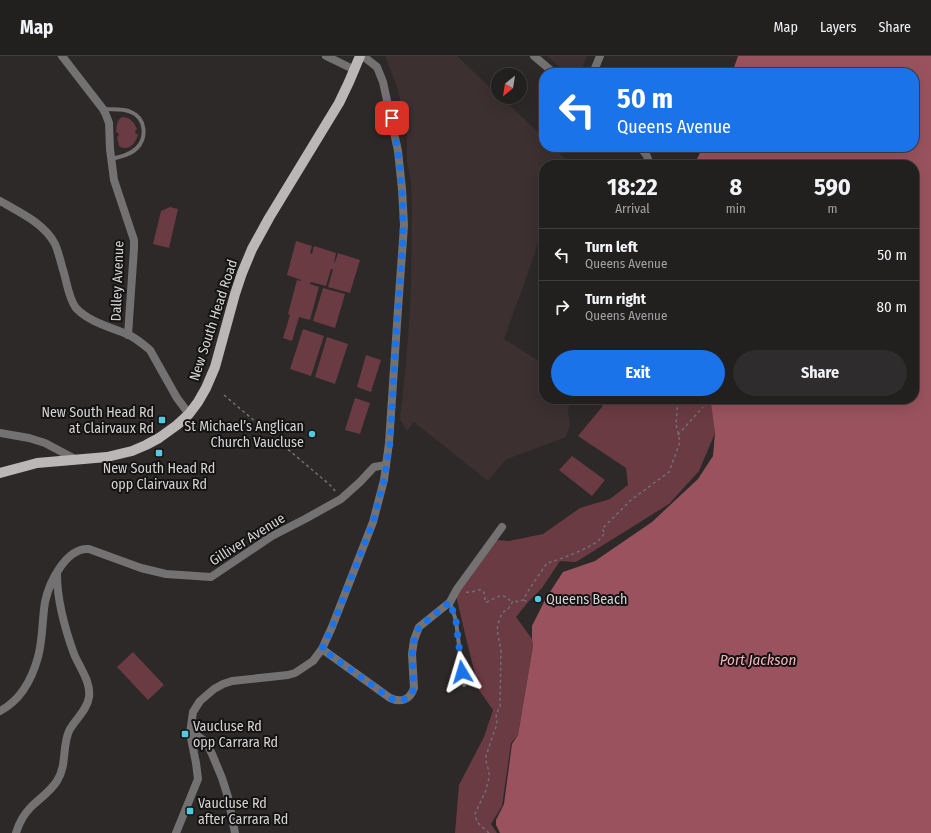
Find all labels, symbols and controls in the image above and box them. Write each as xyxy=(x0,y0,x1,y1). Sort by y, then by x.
text: Map xyxy=(20,16,53,39)
text: Map xyxy=(774,19,798,36)
text: Layers xyxy=(820,19,856,36)
text: Share xyxy=(878,19,911,36)
north arrow xyxy=(491,68,527,104)
map controls xyxy=(491,68,527,104)
text: 50 m xyxy=(617,82,673,115)
icon: left xyxy=(551,84,603,136)
pin xyxy=(375,101,409,135)
icon: arrive xyxy=(381,107,403,129)
text: Queens Avenue xyxy=(617,116,731,138)
text: 18:22 xyxy=(607,173,658,201)
text: 8 xyxy=(729,173,742,201)
text: 590 xyxy=(814,173,851,201)
text: Arrival xyxy=(615,201,650,216)
text: min xyxy=(726,201,746,216)
text: m xyxy=(827,201,837,216)
text: Turn left xyxy=(585,238,638,256)
street label: Dalley Avenue xyxy=(108,240,127,322)
icon: left xyxy=(551,244,573,266)
text: 50 m xyxy=(877,246,907,264)
text: Queens Avenue xyxy=(585,256,667,271)
street label: New South Head Road xyxy=(186,257,241,383)
text: Turn right xyxy=(585,290,646,308)
icon: right xyxy=(551,296,573,318)
text: 80 m xyxy=(877,298,907,316)
text: Queens Avenue xyxy=(585,308,667,323)
button: Exit xyxy=(551,350,725,396)
button: Share xyxy=(733,350,907,396)
place label: New South Head Rd at Clairvaux Rd xyxy=(41,404,154,437)
marker: New South Head Rd at Clairvaux Rd xyxy=(157,415,167,425)
place label: St Michael’s Anglican Church Vaucluse xyxy=(184,418,304,451)
marker: St Michael’s Anglican Church Vaucluse xyxy=(307,429,317,439)
marker: New South Head Rd opp Clairvaux Rd xyxy=(154,448,164,458)
place label: New South Head Rd opp Clairvaux Rd xyxy=(103,460,215,493)
street label: Gilliver Avenue xyxy=(206,509,288,569)
place label: Queens Beach xyxy=(546,591,627,608)
marker: Queens Beach xyxy=(533,594,543,604)
position arrow xyxy=(441,651,483,693)
water label: Port Jackson xyxy=(720,651,796,669)
place label: Vaucluse Rd opp Carrara Rd xyxy=(193,718,278,751)
marker: Vaucluse Rd opp Carrara Rd xyxy=(180,729,190,739)
place label: Vaucluse Rd after Carrara Rd xyxy=(198,795,288,828)
marker: Vaucluse Rd after Carrara Rd xyxy=(185,806,195,816)

